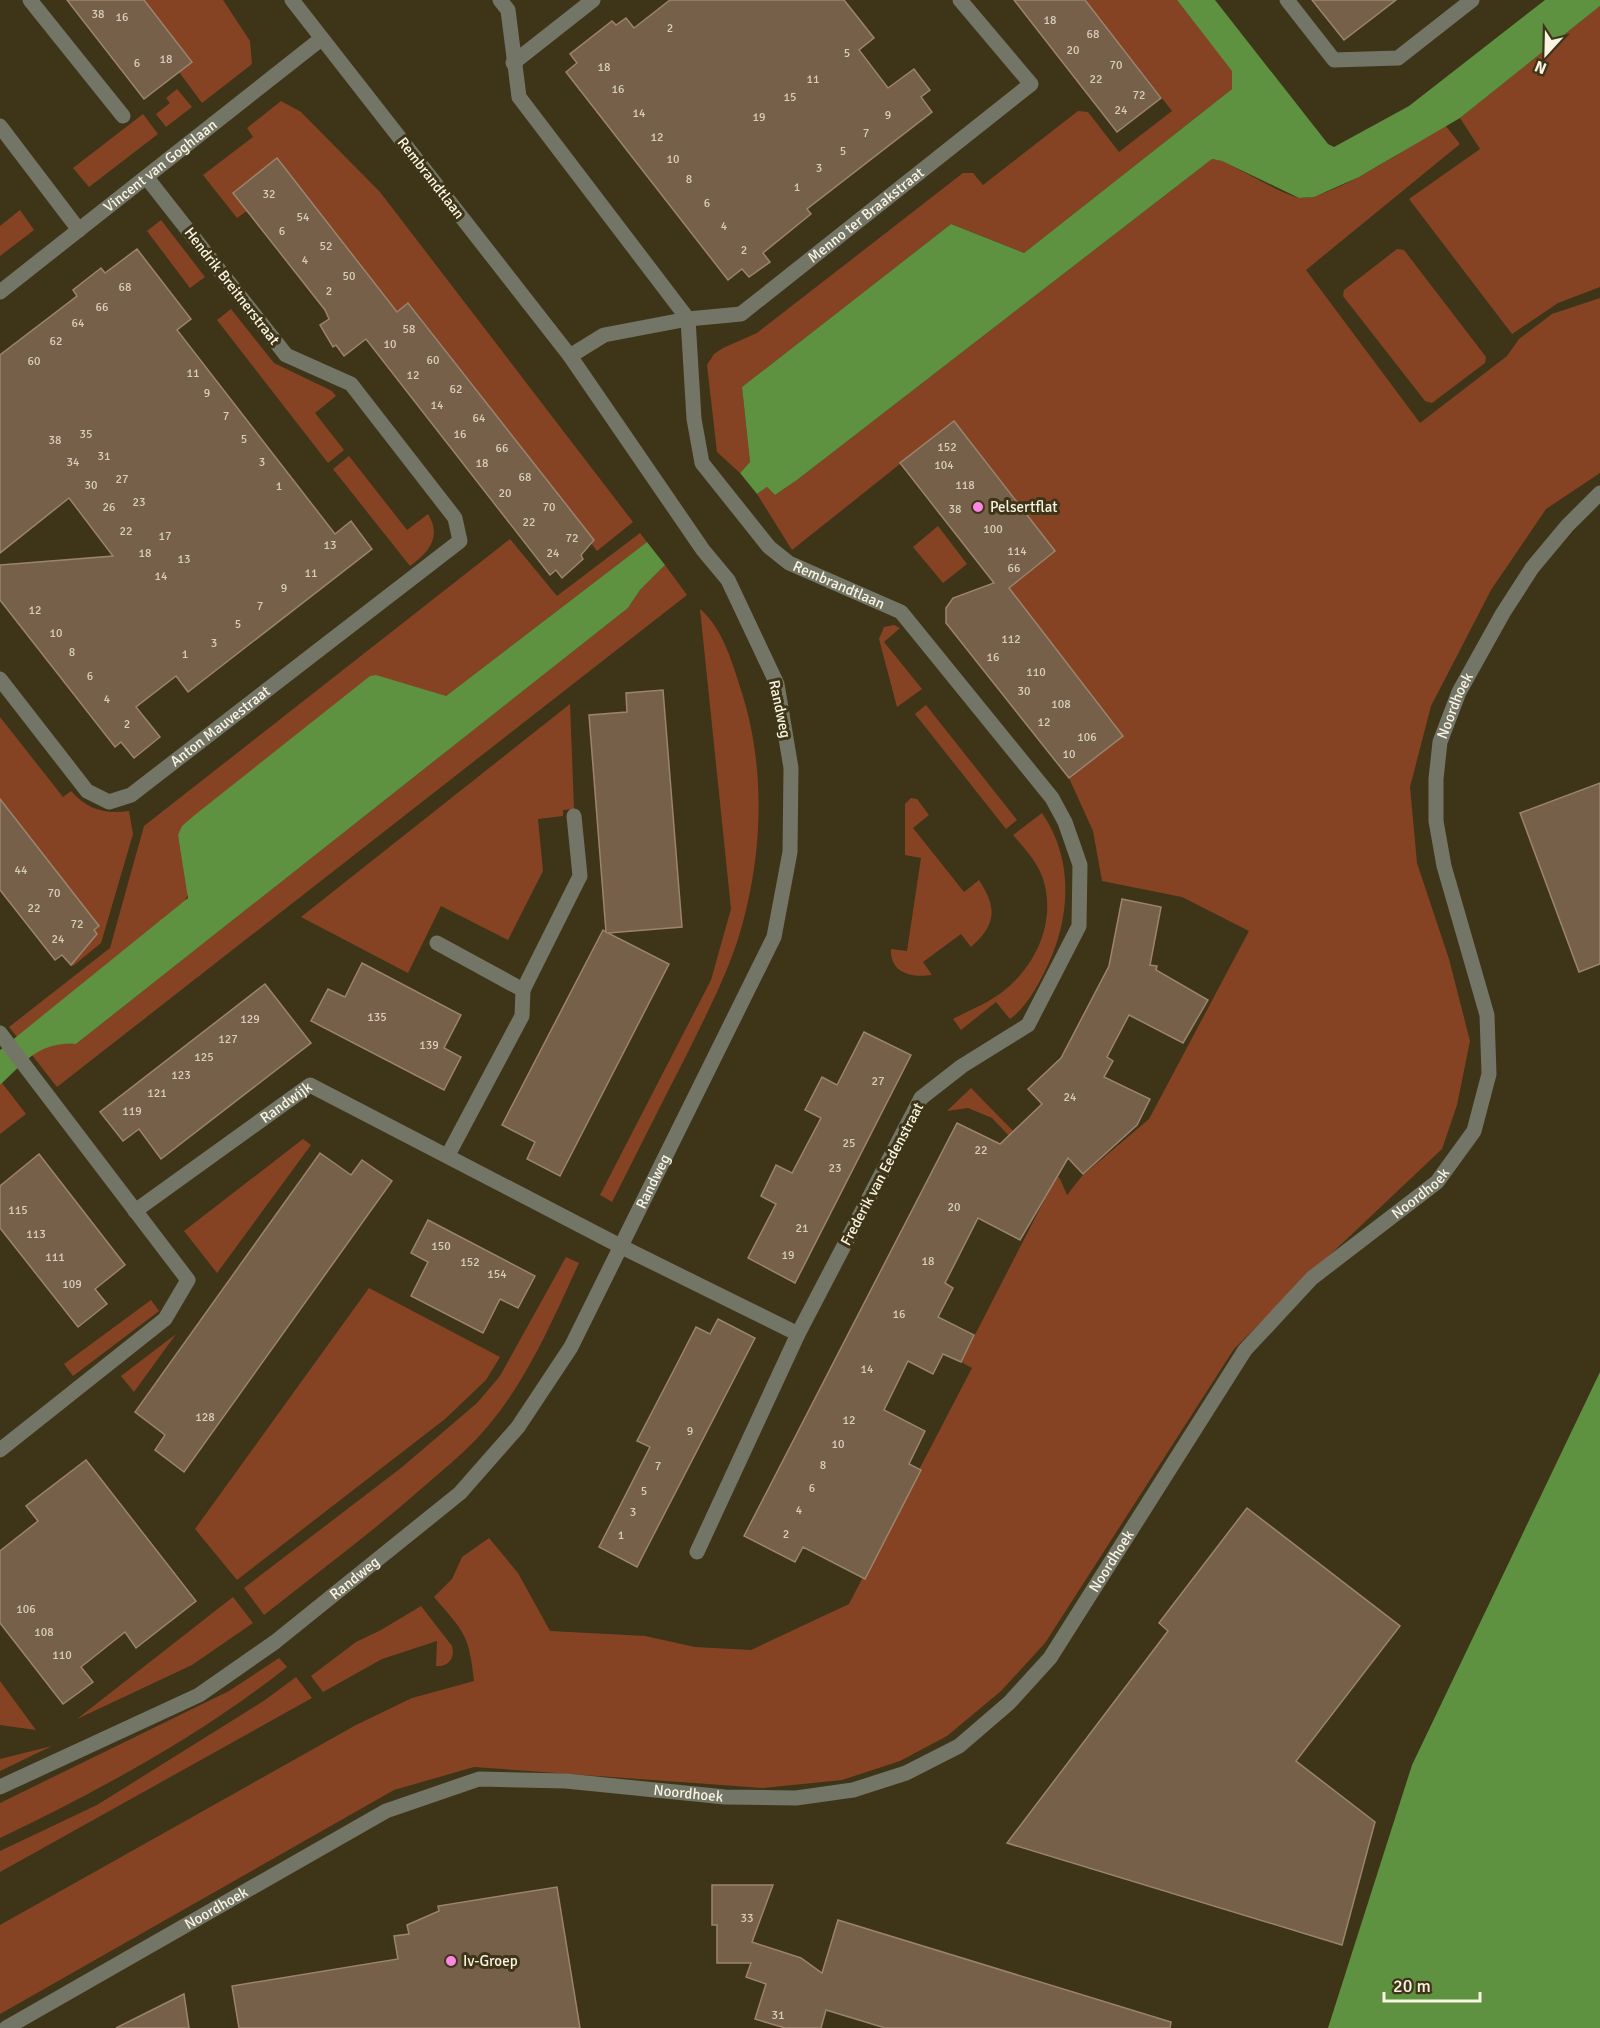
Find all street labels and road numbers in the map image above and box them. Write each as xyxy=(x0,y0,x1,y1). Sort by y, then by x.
street label: Vincent van Goghlaan xyxy=(100,115,221,216)
street label: Rembrandtlaan xyxy=(394,134,468,222)
street label: Menno ter Braakstraat xyxy=(804,163,927,267)
street label: Hendrik Breitnerstraat xyxy=(181,224,283,348)
street label: Rembrandtlaan xyxy=(790,557,888,613)
street label: Noordhoek xyxy=(1433,669,1477,741)
street label: Randweg xyxy=(765,678,795,740)
street label: Anton Mauvestraat xyxy=(166,682,274,770)
street label: Randwijk xyxy=(257,1077,316,1127)
street label: Frederik van Eedenstraat xyxy=(837,1099,927,1249)
street label: Randweg xyxy=(632,1151,674,1212)
street label: Noordhoek xyxy=(1388,1164,1454,1223)
street label: Noordhoek xyxy=(1085,1526,1138,1596)
street label: Randweg xyxy=(326,1552,383,1603)
street label: Noordhoek xyxy=(653,1781,725,1806)
street label: Noordhoek xyxy=(181,1883,252,1933)

